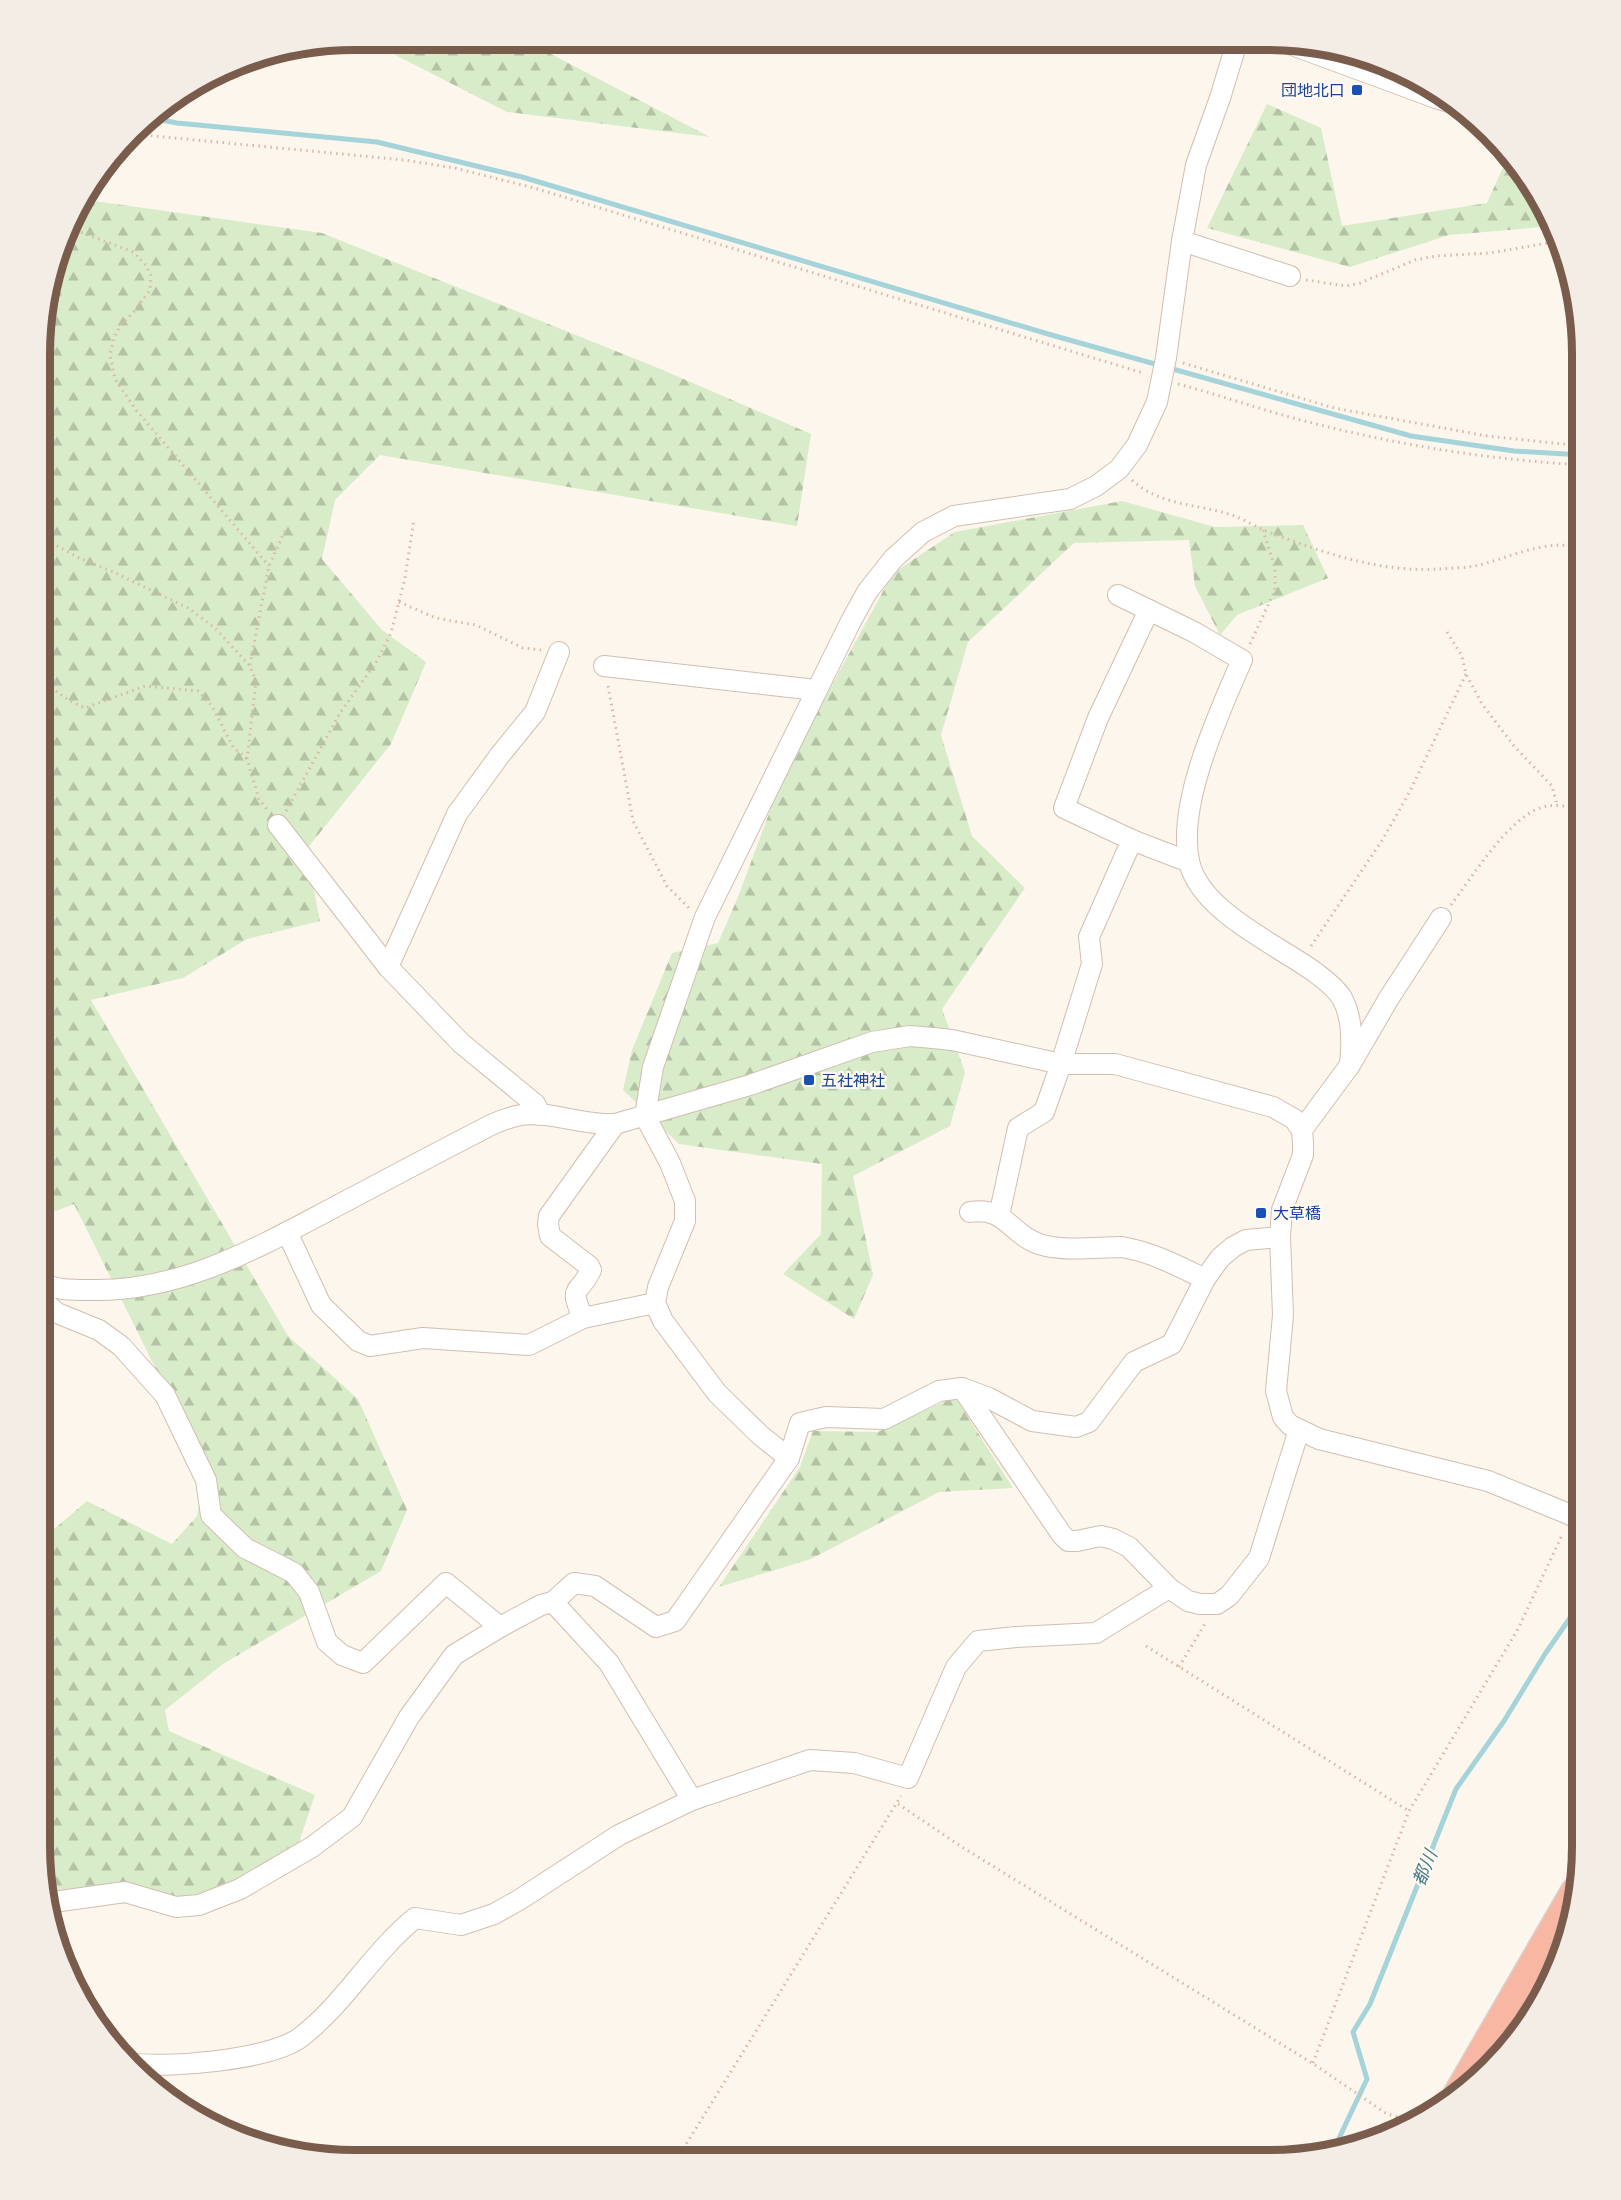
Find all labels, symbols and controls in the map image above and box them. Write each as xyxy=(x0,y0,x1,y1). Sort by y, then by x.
place label: 団地北口 xyxy=(1281,81,1345,100)
marker: 団地北口 xyxy=(1350,83,1364,97)
place label: 五社神社 xyxy=(821,1071,885,1090)
marker: 五社神社 xyxy=(802,1073,816,1087)
place label: 大草橋 xyxy=(1273,1204,1321,1223)
marker: 大草橋 xyxy=(1254,1206,1268,1220)
water label: 都川 xyxy=(1408,1845,1442,1888)

